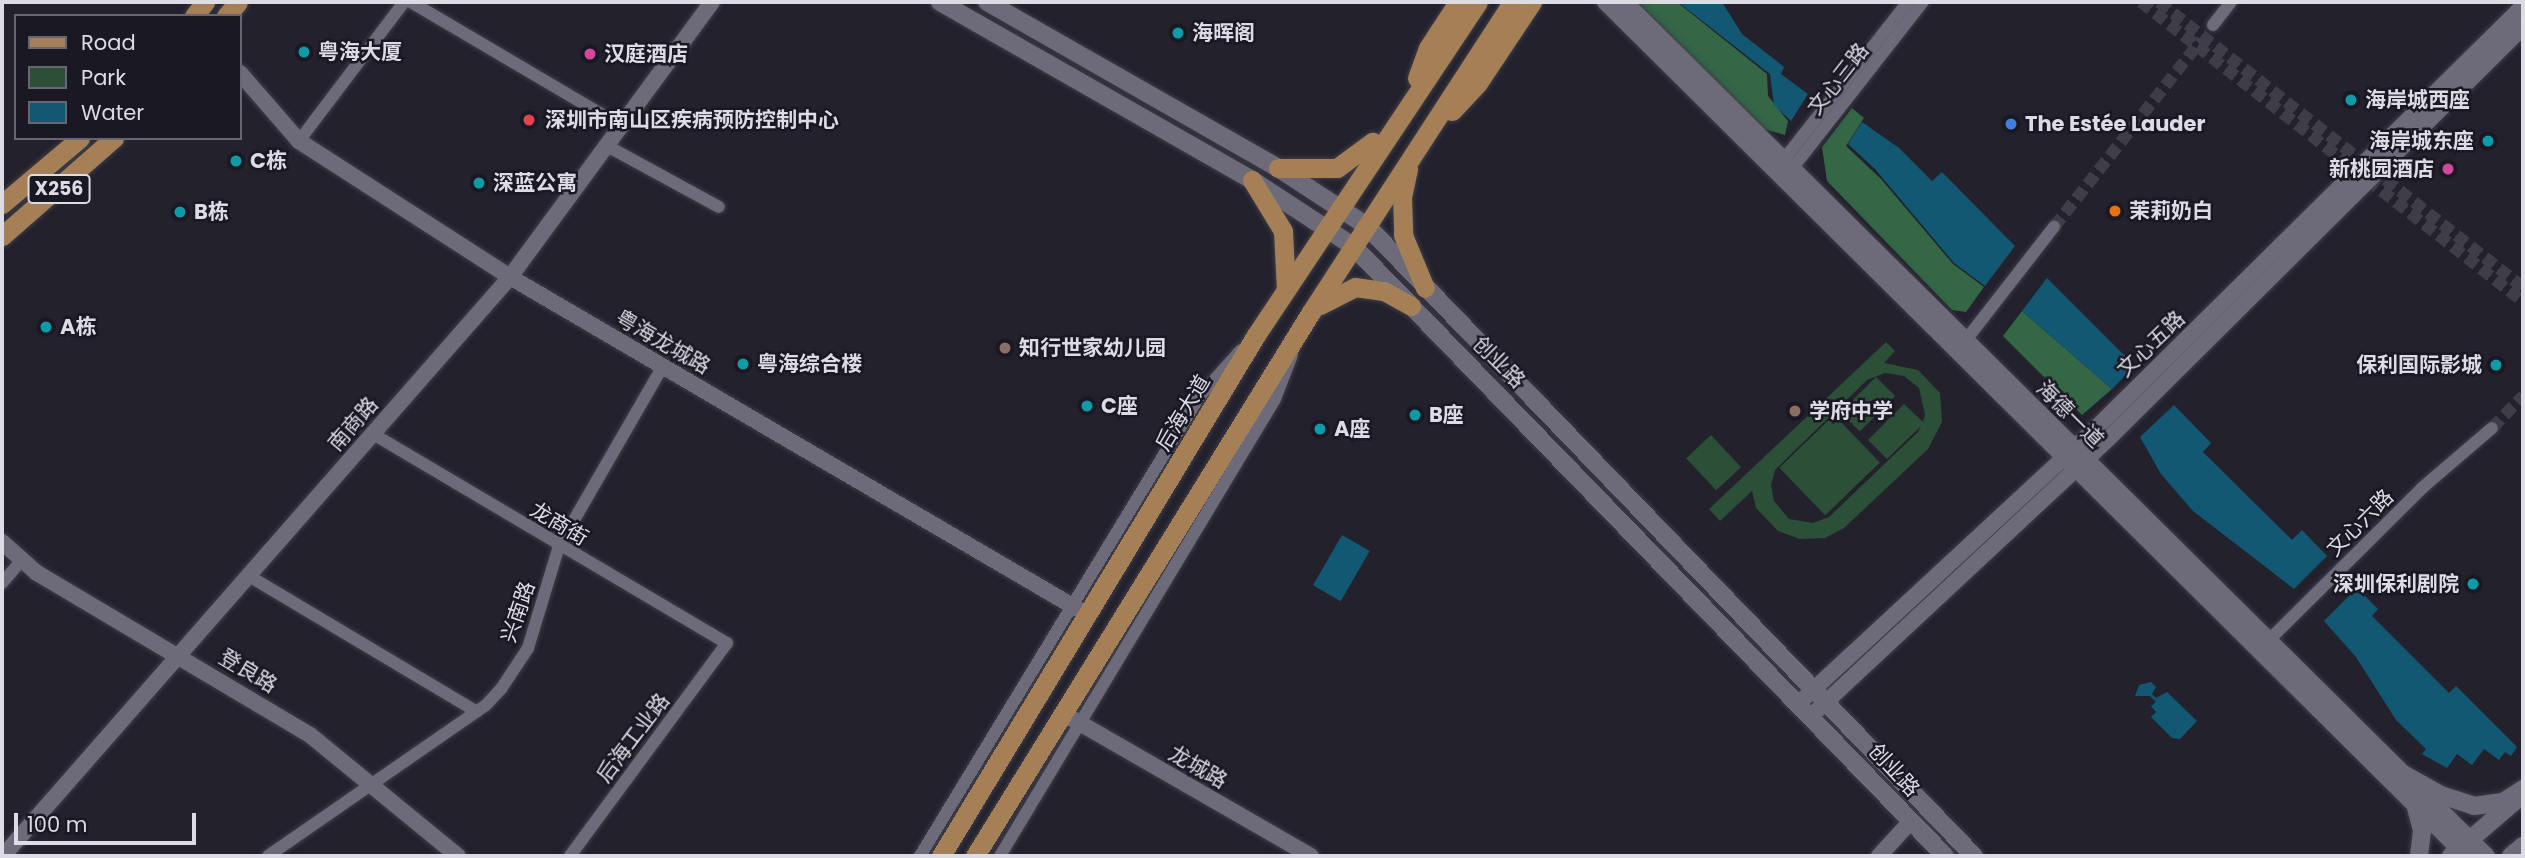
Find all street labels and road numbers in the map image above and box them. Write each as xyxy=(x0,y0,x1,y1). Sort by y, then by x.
street label: 文心三路 xyxy=(1802,38,1874,120)
road number: X256 xyxy=(28,174,90,204)
street label: 粤海龙城路 xyxy=(611,305,715,379)
street label: 文心五路 xyxy=(2112,306,2190,382)
street label: 创业路 xyxy=(1468,331,1530,393)
street label: 后海大道 xyxy=(1151,371,1215,455)
street label: 海德一道 xyxy=(2031,375,2109,453)
street label: 南商路 xyxy=(323,392,383,456)
street label: 文心六路 xyxy=(2321,484,2399,562)
street label: 龙商街 xyxy=(526,497,592,551)
street label: 兴南路 xyxy=(496,578,540,646)
street label: 登良路 xyxy=(215,644,281,698)
street label: 后海工业路 xyxy=(591,688,675,788)
street label: 创业路 xyxy=(1863,738,1925,802)
street label: 龙城路 xyxy=(1164,740,1232,794)

